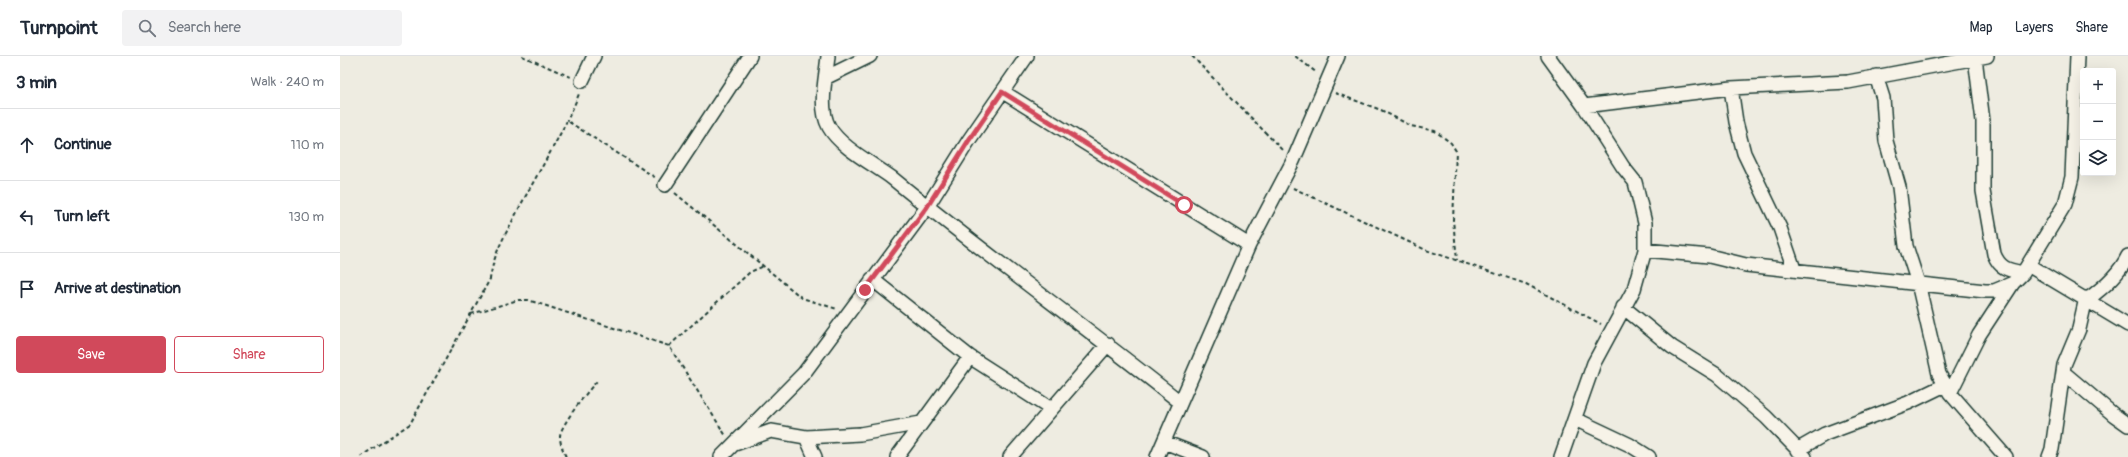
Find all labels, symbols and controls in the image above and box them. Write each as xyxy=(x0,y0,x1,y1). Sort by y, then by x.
search box xyxy=(122,10,402,46)
text: Turnpoint xyxy=(20,16,98,40)
icon: search xyxy=(136,17,158,39)
text: Search here xyxy=(168,18,241,37)
text: Map xyxy=(1970,19,1993,36)
text: Layers xyxy=(2015,19,2053,36)
text: Share xyxy=(2075,19,2108,36)
map controls xyxy=(2080,68,2116,176)
button: + xyxy=(2080,68,2116,104)
text: 3 min xyxy=(16,72,57,93)
text: Walk · 240 m xyxy=(250,74,324,90)
button: − xyxy=(2080,104,2116,140)
icon: ahead xyxy=(16,134,38,156)
text: Continue xyxy=(54,135,112,154)
text: 110 m xyxy=(291,137,324,153)
button: layers xyxy=(2080,140,2116,176)
route start xyxy=(1175,196,1193,214)
icon: left xyxy=(16,206,38,228)
text: Turn left xyxy=(54,207,110,226)
text: 130 m xyxy=(288,209,324,225)
icon: arrive xyxy=(16,278,38,300)
text: Arrive at destination xyxy=(54,279,181,298)
route end xyxy=(856,281,874,299)
button: Save xyxy=(16,336,166,373)
button: Share xyxy=(174,336,324,373)

